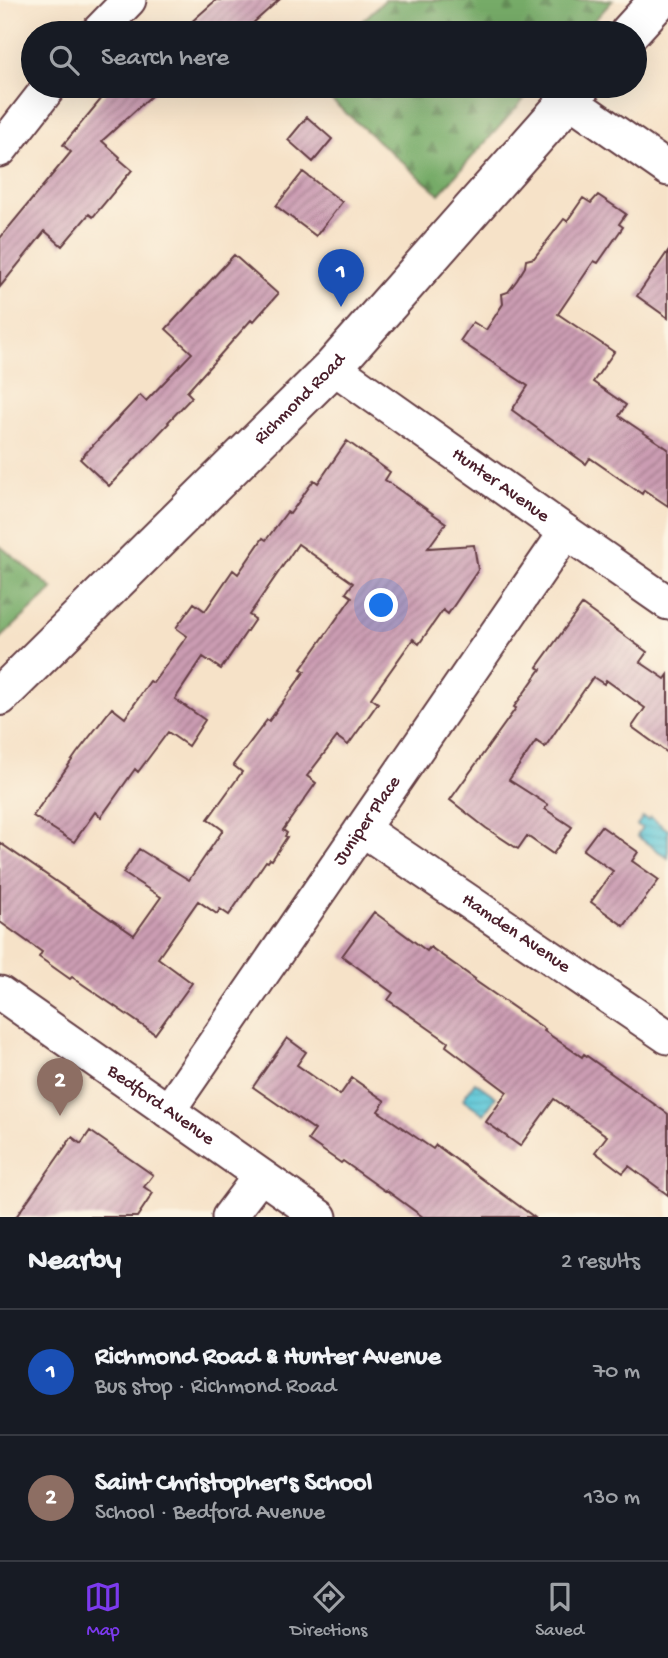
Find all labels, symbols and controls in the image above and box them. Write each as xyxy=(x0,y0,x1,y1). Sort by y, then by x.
search box xyxy=(21,21,647,98)
icon: search xyxy=(45,41,83,79)
text: Search here xyxy=(101,44,229,75)
pin: 1 xyxy=(318,249,364,307)
street label: Richmond Road xyxy=(249,347,352,450)
street label: Hunter Avenue xyxy=(447,443,554,528)
your location xyxy=(364,588,398,622)
street label: Juniper Place xyxy=(328,771,406,870)
street label: Hamden Avenue xyxy=(457,888,575,979)
pin: 2 xyxy=(37,1058,83,1116)
street label: Bedford Avenue xyxy=(102,1059,219,1151)
text: Nearby xyxy=(28,1245,121,1280)
text: 2 results xyxy=(561,1249,640,1276)
text: Richmond Road & Hunter Avenue xyxy=(95,1343,441,1374)
text: 1 xyxy=(46,1359,56,1386)
text: 70 m xyxy=(593,1359,640,1386)
text: Bus stop · Richmond Road xyxy=(95,1374,336,1401)
text: Saint Christopher's School xyxy=(95,1469,372,1500)
text: 2 xyxy=(45,1485,57,1512)
text: 130 m xyxy=(584,1485,640,1512)
text: School · Bedford Avenue xyxy=(95,1500,325,1527)
tab: Map xyxy=(84,1578,122,1643)
tab: Directions xyxy=(290,1578,367,1643)
tab: Saved xyxy=(535,1578,584,1643)

